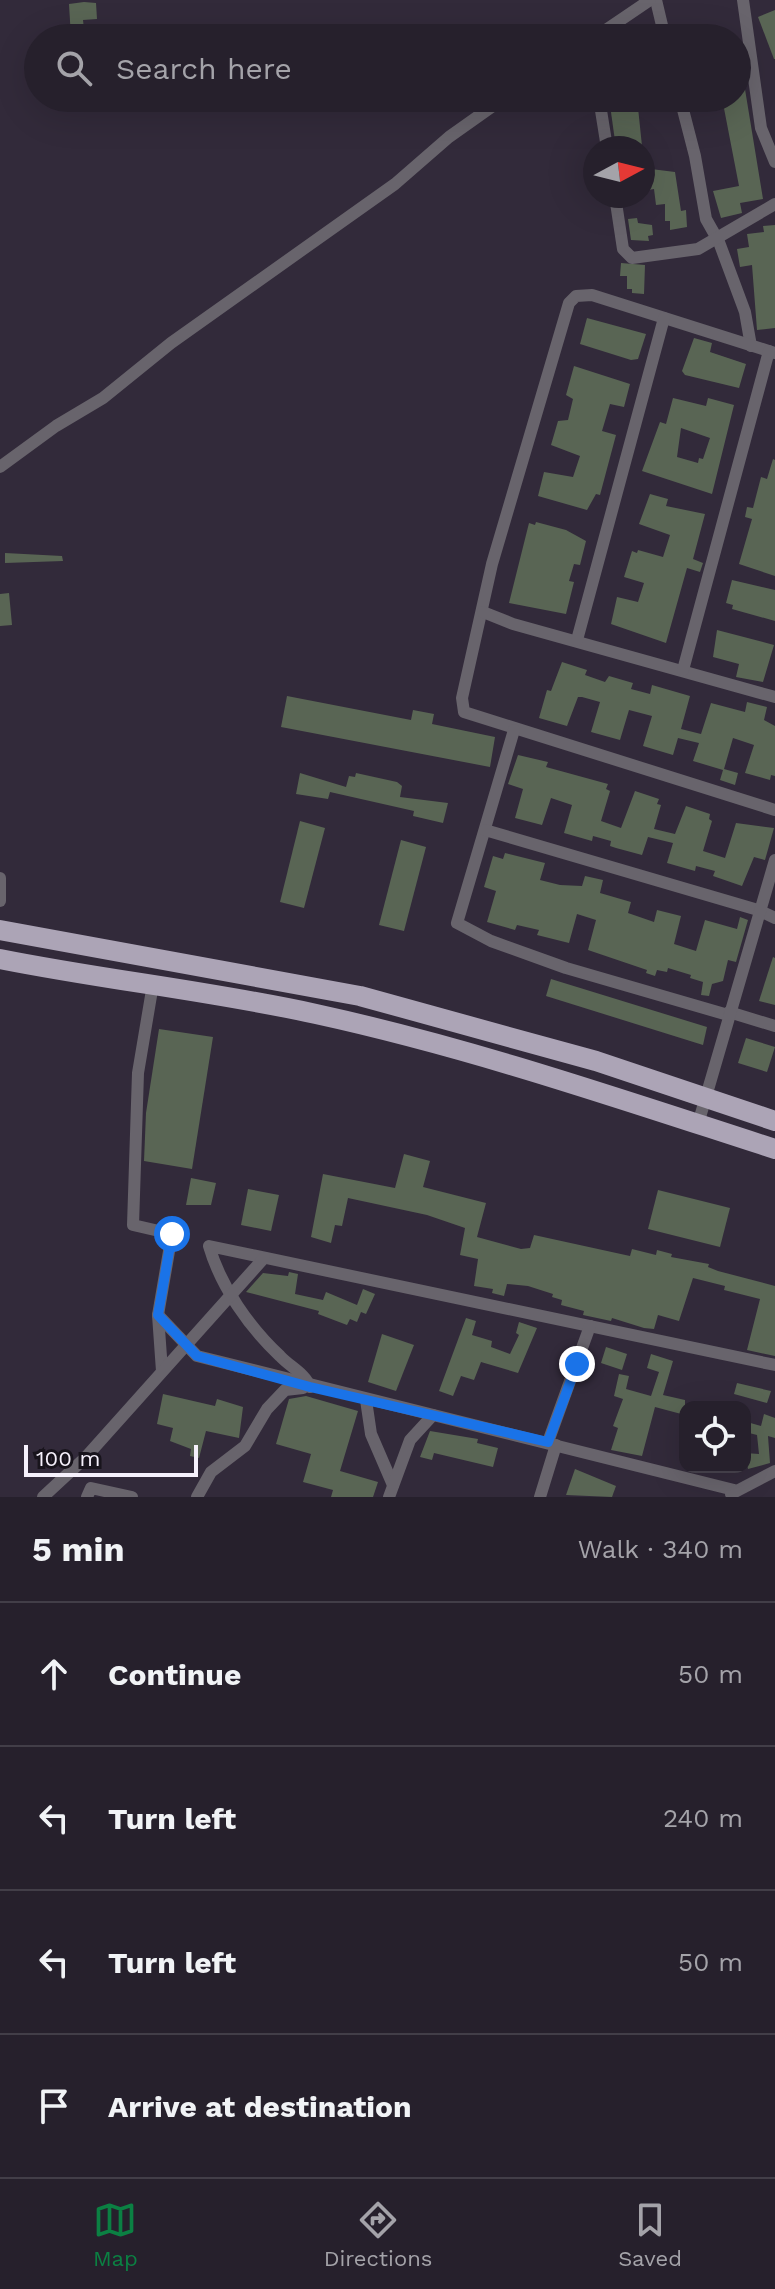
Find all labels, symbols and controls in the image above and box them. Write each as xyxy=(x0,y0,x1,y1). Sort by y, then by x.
search box xyxy=(24,24,751,112)
icon: search xyxy=(52,46,96,90)
text: Search here xyxy=(116,51,292,86)
north arrow xyxy=(583,136,655,208)
route start xyxy=(154,1216,190,1252)
route end xyxy=(559,1346,595,1382)
map controls xyxy=(679,1401,751,1473)
button: locate xyxy=(679,1401,751,1473)
scale bar xyxy=(24,1441,198,1477)
text: 100 m xyxy=(36,1446,100,1471)
text: 5 min xyxy=(32,1529,125,1569)
text: Walk · 340 m xyxy=(578,1534,743,1564)
icon: ahead xyxy=(32,1652,76,1696)
text: Continue xyxy=(108,1657,241,1692)
text: 50 m xyxy=(678,1659,743,1689)
icon: left xyxy=(32,1796,76,1840)
text: Turn left xyxy=(108,1801,236,1836)
text: 240 m xyxy=(663,1803,743,1833)
icon: left xyxy=(32,1940,76,1984)
text: Turn left xyxy=(108,1945,236,1980)
text: 50 m xyxy=(678,1947,743,1977)
icon: arrive xyxy=(32,2084,76,2128)
text: Arrive at destination xyxy=(108,2089,412,2124)
tab: Map xyxy=(93,2198,138,2271)
tab: Directions xyxy=(324,2198,432,2271)
tab: Saved xyxy=(618,2198,682,2271)

